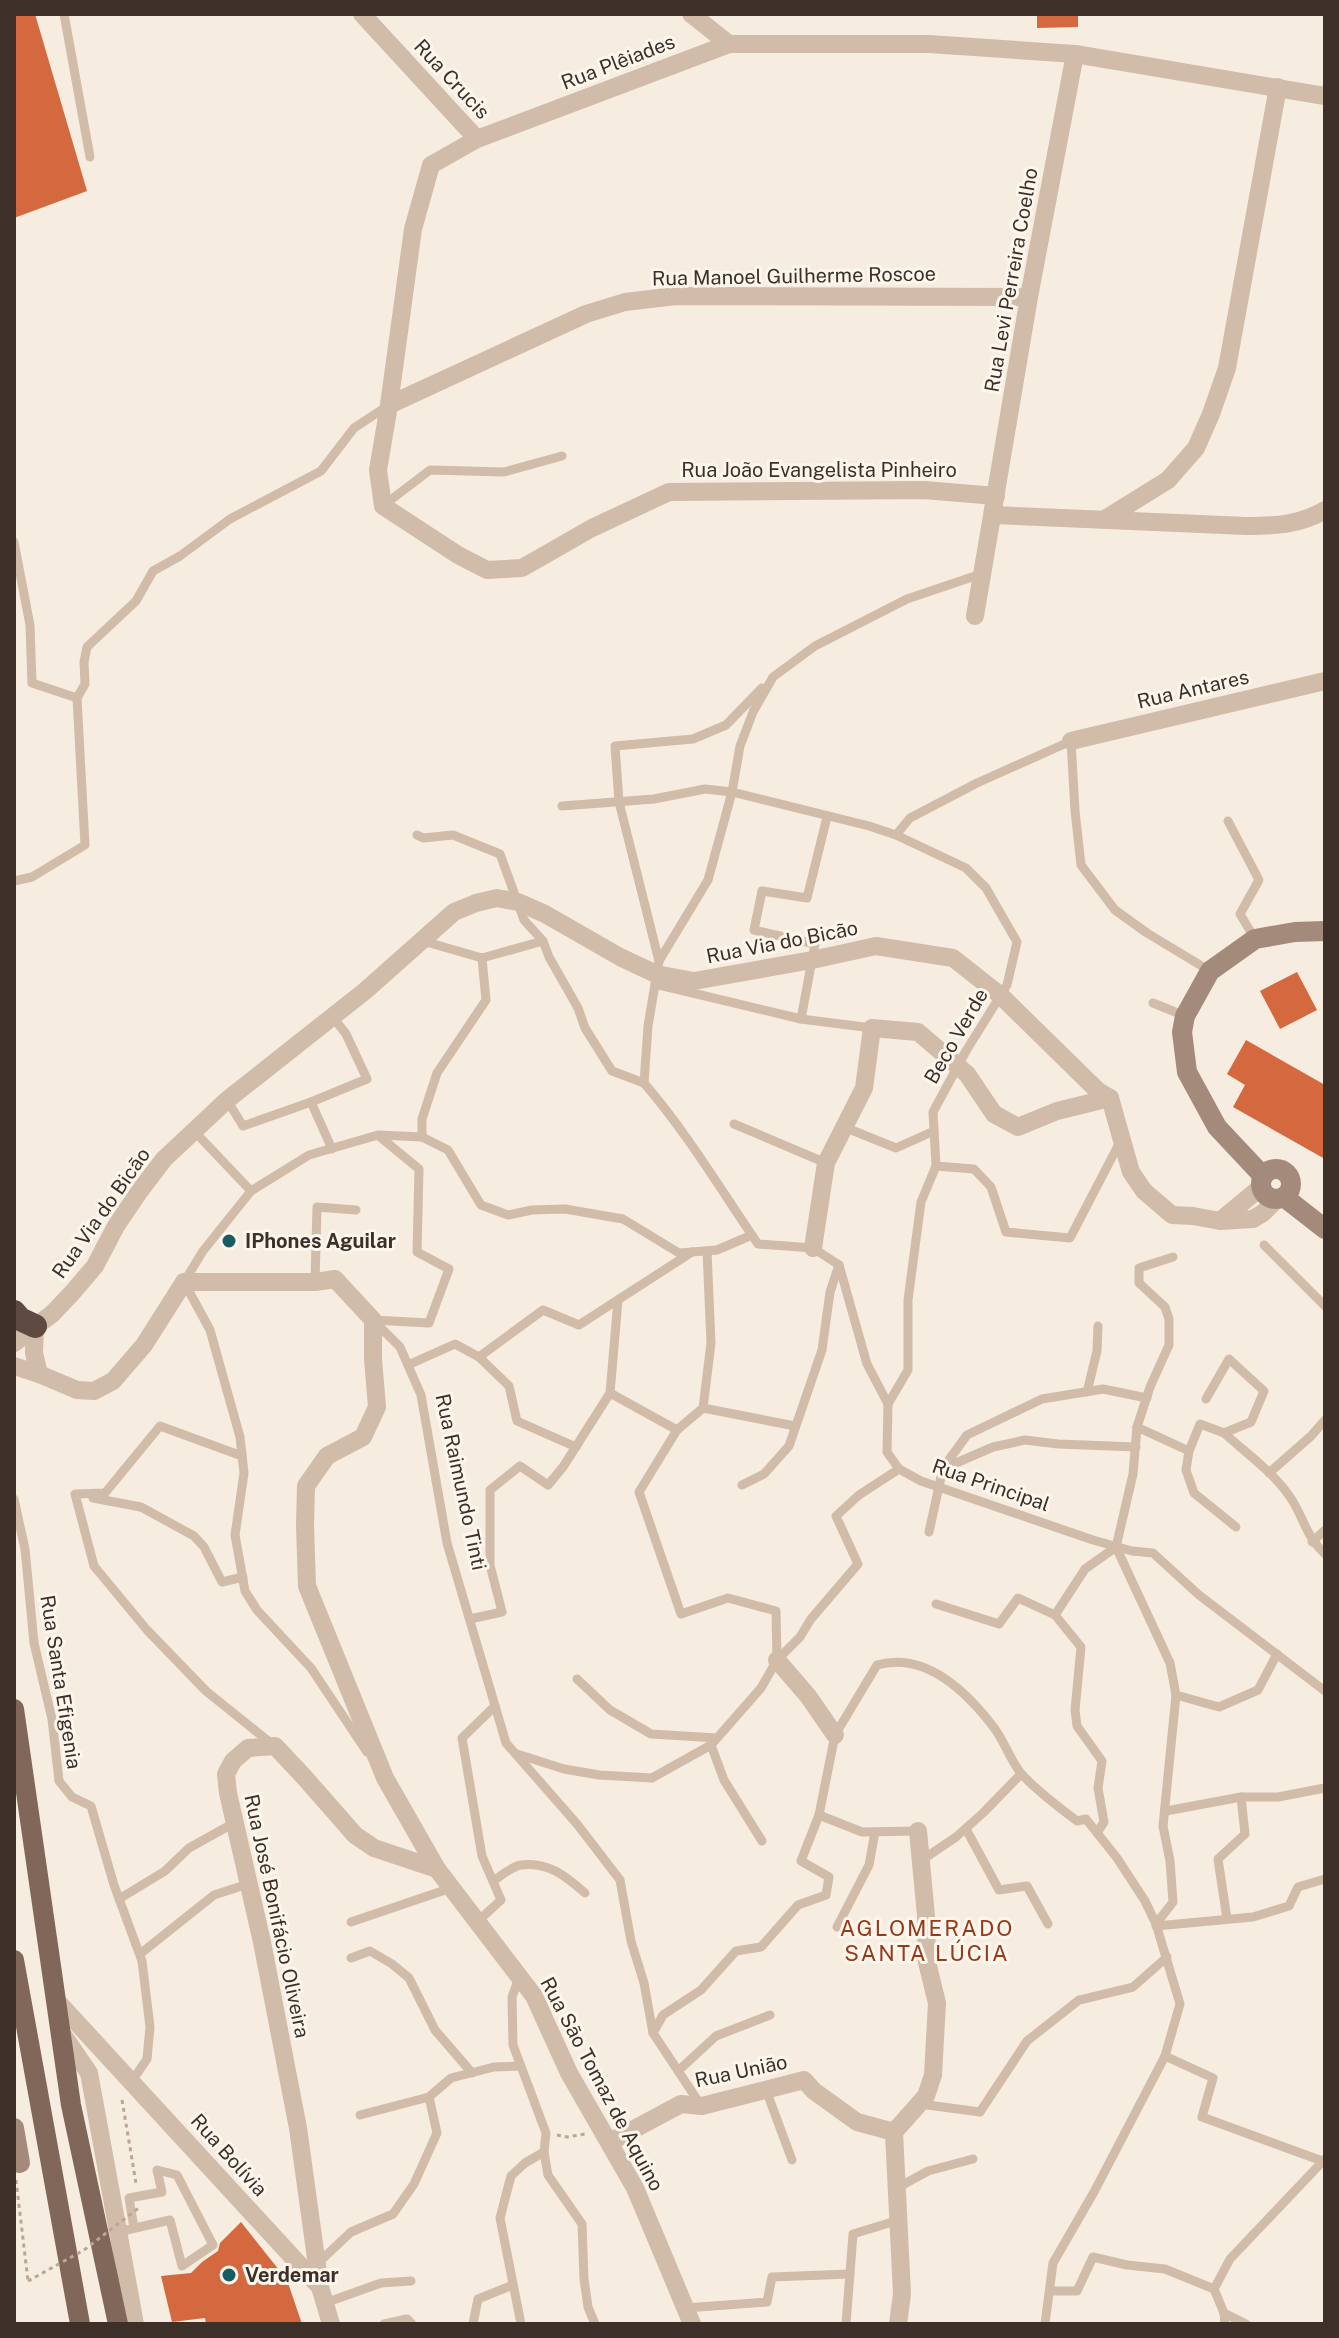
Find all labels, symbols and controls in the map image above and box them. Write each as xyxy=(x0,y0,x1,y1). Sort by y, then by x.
street label: Rua Plêiades xyxy=(558,29,678,95)
street label: Rua Crucis xyxy=(409,34,495,124)
street label: Rua Levi Perreira Coelho xyxy=(979,166,1043,394)
street label: Rua Manoel Guilherme Roscoe xyxy=(652,262,936,290)
street label: Rua João Evangelista Pinheiro xyxy=(681,458,957,482)
street label: Rua Antares xyxy=(1135,664,1251,714)
street label: Rua Via do Bicão xyxy=(704,916,860,968)
street label: Beco Verde xyxy=(919,984,993,1088)
street label: Rua Via do Bicão xyxy=(47,1143,155,1283)
place label: IPhones Aguilar xyxy=(245,1229,396,1253)
marker: IPhones Aguilar xyxy=(220,1232,238,1250)
street label: Rua Raimundo Tinti xyxy=(431,1392,491,1572)
street label: Rua Principal xyxy=(929,1454,1053,1516)
street label: Rua Santa Efigenia xyxy=(35,1593,87,1771)
street label: Rua José Bonifácio Oliveira xyxy=(239,1792,315,2040)
district label: AGLOMERADO SANTA LÚCIA xyxy=(840,1915,1014,1966)
street label: Rua São Tomaz de Aquino xyxy=(535,1973,669,2195)
street label: Rua União xyxy=(693,2050,789,2092)
street label: Rua Bolívia xyxy=(186,2109,272,2201)
place label: Verdemar xyxy=(245,2263,339,2287)
marker: Verdemar xyxy=(220,2266,238,2284)

